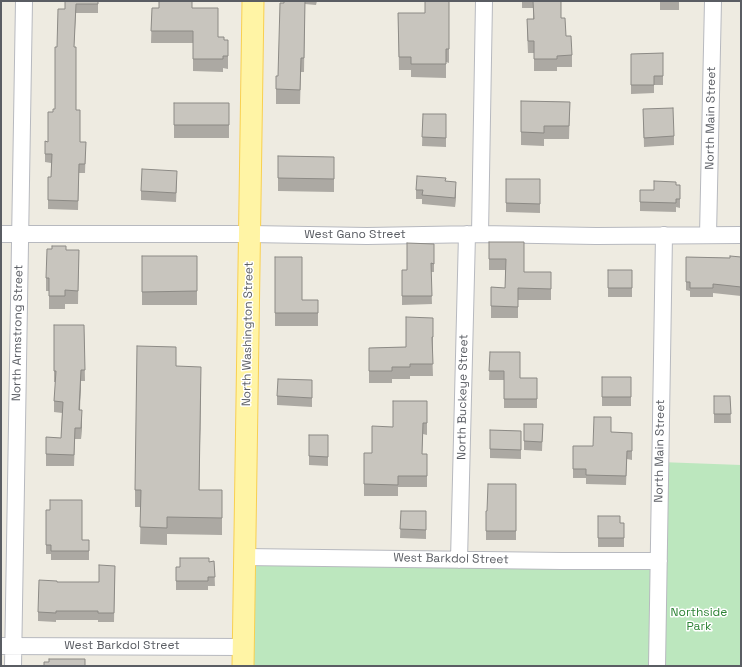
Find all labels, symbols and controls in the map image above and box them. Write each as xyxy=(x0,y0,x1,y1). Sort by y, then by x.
street label: North Main Street xyxy=(703,66,719,170)
street label: West Gano Street xyxy=(304,228,406,242)
street label: North Washington Street xyxy=(240,262,256,406)
street label: North Armstrong Street xyxy=(10,265,26,401)
street label: North Buckeye Street xyxy=(455,334,471,460)
street label: North Main Street xyxy=(652,399,668,503)
street label: West Barkdol Street xyxy=(393,551,509,567)
park label: Northside Park xyxy=(671,606,727,634)
street label: West Barkdol Street xyxy=(64,639,180,653)

